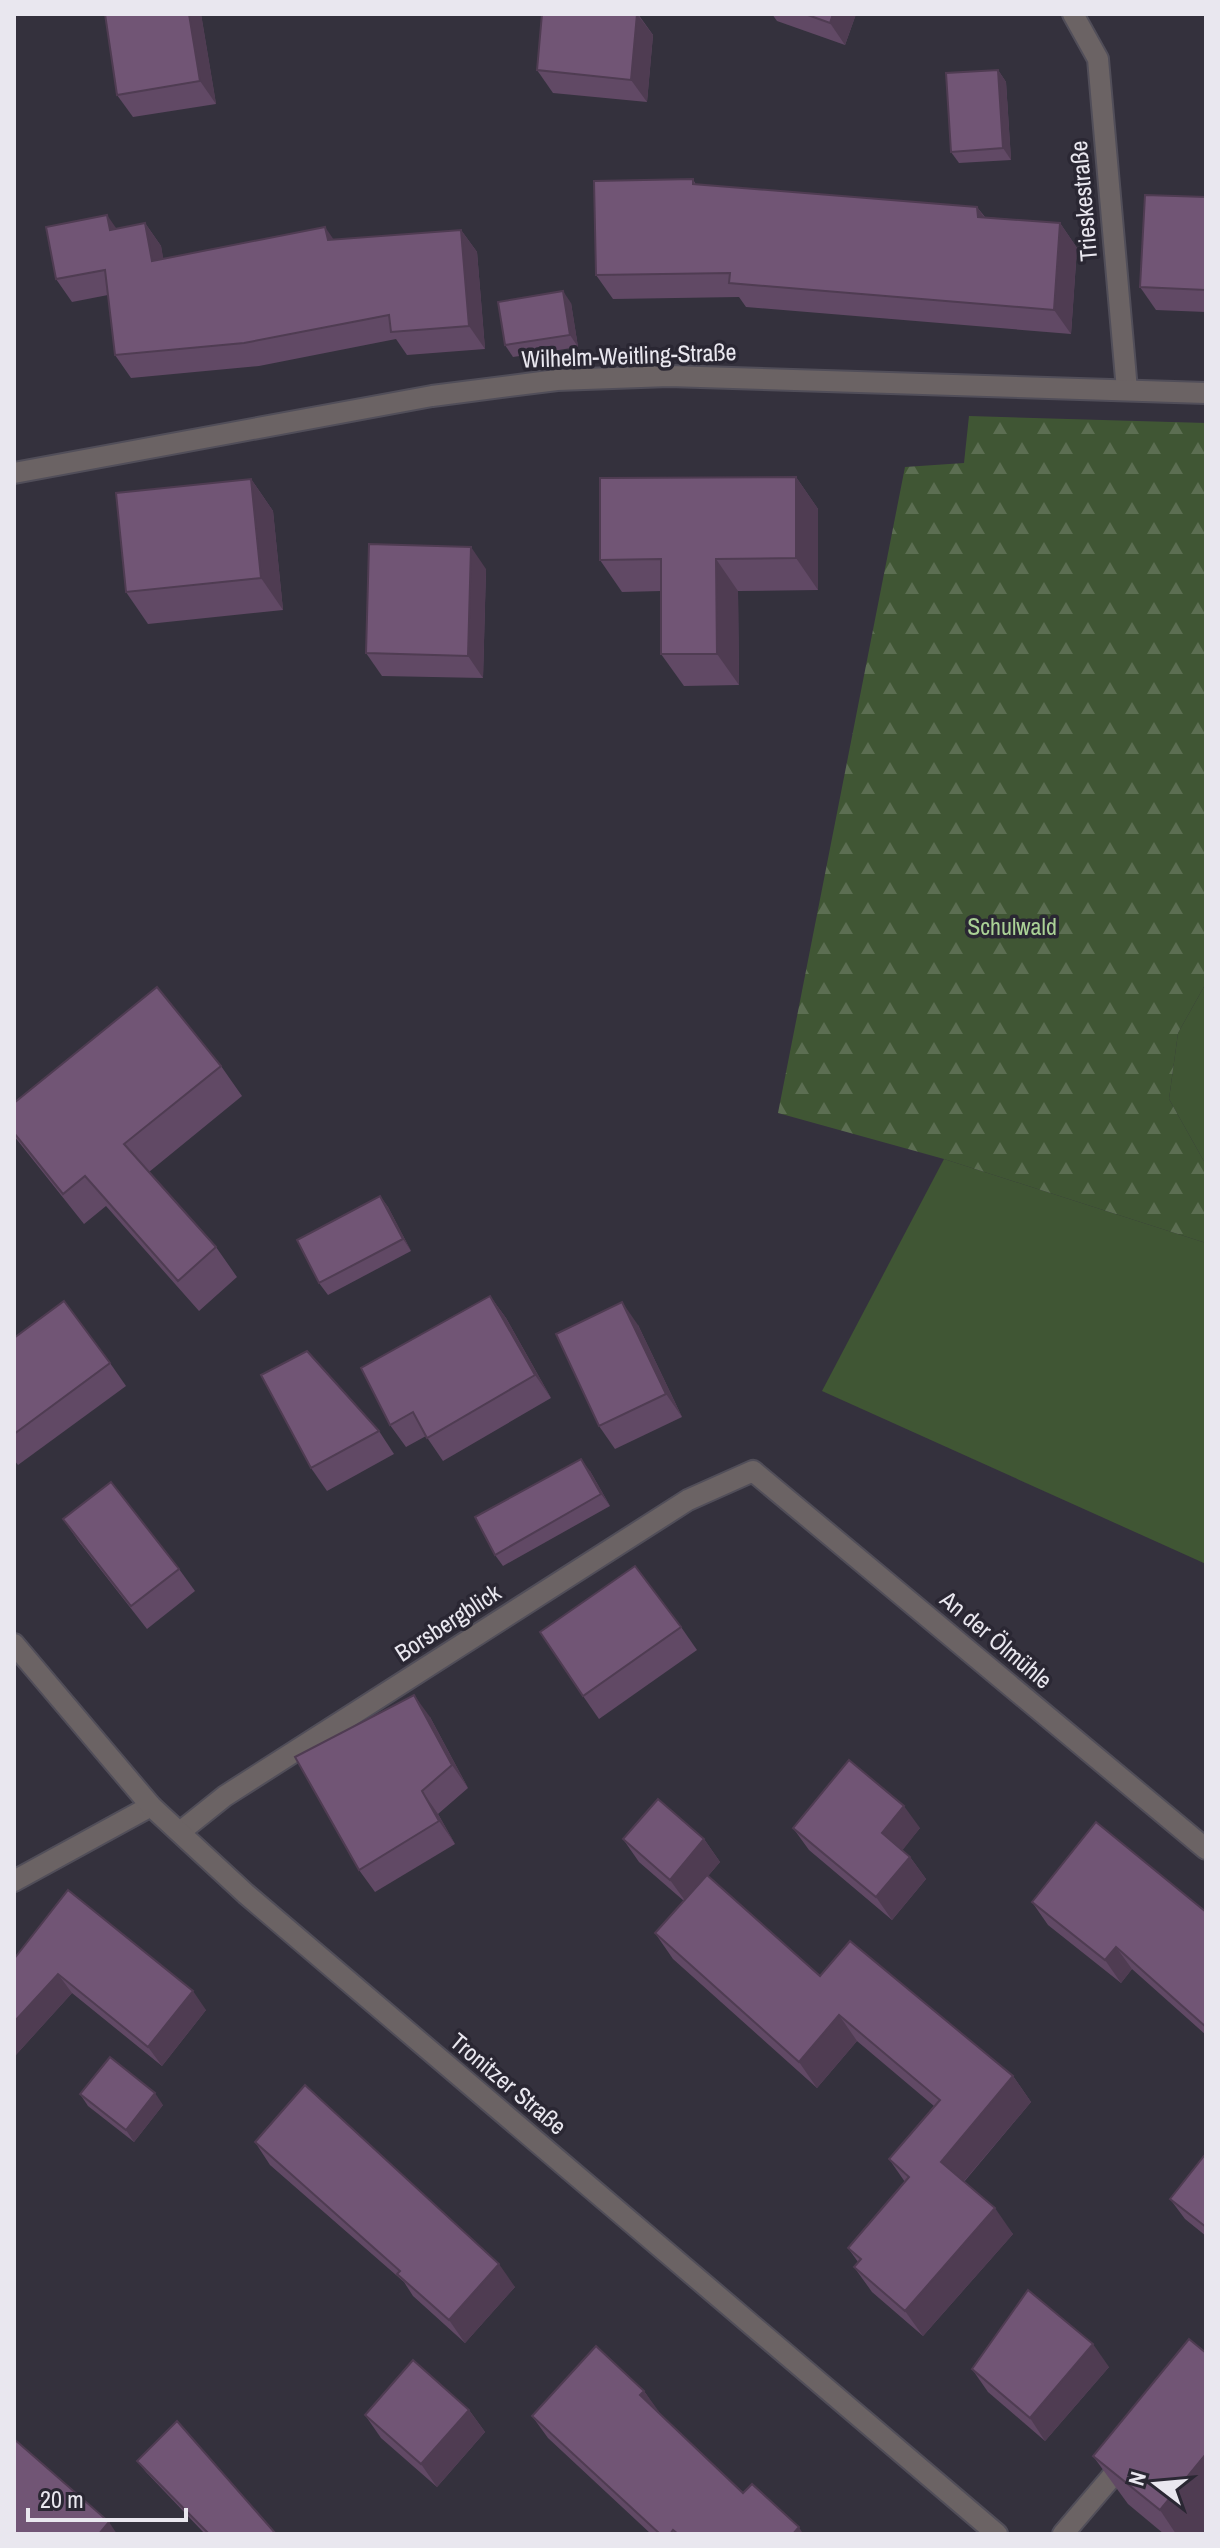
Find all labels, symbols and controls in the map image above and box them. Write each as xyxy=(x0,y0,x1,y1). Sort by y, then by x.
street label: Trieskestraße xyxy=(1062,140,1104,263)
street label: Wilhelm-Weitling-Straße xyxy=(521,335,737,375)
park label: Schulwald xyxy=(967,910,1057,942)
street label: Borsbergblick xyxy=(388,1576,507,1668)
street label: An der Ölmühle xyxy=(933,1582,1059,1695)
street label: Tronitzer Straße xyxy=(444,2025,574,2141)
north arrow xyxy=(1116,2444,1196,2524)
text: N xyxy=(1121,2468,1153,2489)
scale bar xyxy=(28,2472,186,2522)
text: 20 m xyxy=(40,2483,84,2515)

